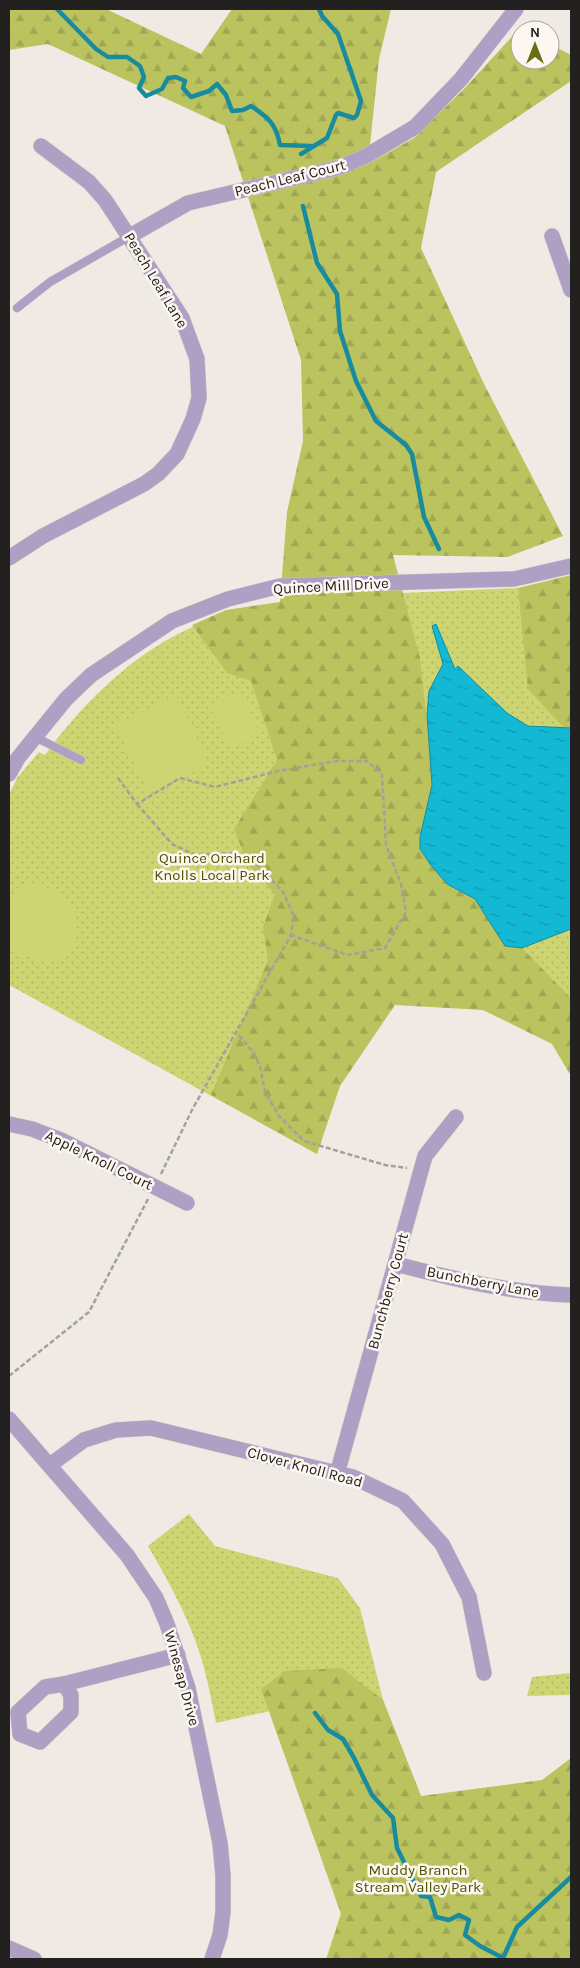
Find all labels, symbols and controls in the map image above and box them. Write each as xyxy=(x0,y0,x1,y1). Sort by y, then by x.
north arrow xyxy=(510,20,560,70)
text: N xyxy=(530,24,540,41)
street label: Peach Leaf Court xyxy=(233,155,348,201)
street label: Peach Leaf Lane xyxy=(120,229,192,331)
street label: Quince Mill Drive xyxy=(273,574,389,598)
park label: Quince Orchard Knolls Local Park xyxy=(154,849,270,884)
street label: Apple Knoll Court xyxy=(42,1126,156,1194)
street label: Bunchberry Court xyxy=(364,1230,412,1351)
street label: Bunchberry Lane xyxy=(425,1262,541,1302)
street label: Clover Knoll Road xyxy=(245,1443,365,1491)
street label: Winesap Drive xyxy=(161,1628,203,1728)
park label: Muddy Branch Stream Valley Park xyxy=(355,1861,481,1896)

